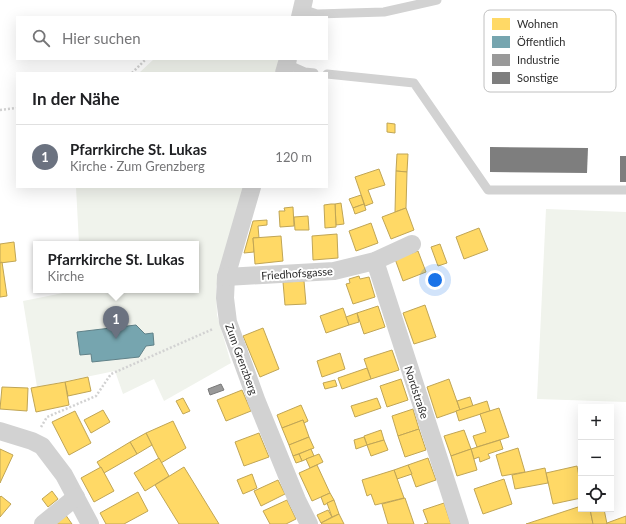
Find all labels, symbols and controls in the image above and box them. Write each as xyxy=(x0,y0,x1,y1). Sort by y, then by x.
legend xyxy=(484,10,616,92)
search box xyxy=(16,16,328,60)
text: Wohnen xyxy=(517,17,558,30)
icon: search xyxy=(30,27,52,49)
text: Hier suchen xyxy=(62,29,141,47)
text: Öffentlich xyxy=(517,35,565,48)
text: Industrie xyxy=(517,53,560,66)
text: Sonstige xyxy=(517,71,558,84)
text: In der Nähe xyxy=(32,88,120,109)
text: Pfarrkirche St. Lukas xyxy=(70,140,207,158)
text: 1 xyxy=(41,149,49,165)
text: 120 m xyxy=(275,149,312,165)
text: Kirche · Zum Grenzberg xyxy=(70,158,205,174)
popup xyxy=(33,241,199,293)
text: Pfarrkirche St. Lukas xyxy=(48,250,184,268)
street label: Friedhofsgasse xyxy=(261,264,333,282)
text: Kirche xyxy=(48,268,84,284)
your location xyxy=(425,270,445,290)
pin: 1 xyxy=(103,306,129,339)
street label: Zum Grenzberg xyxy=(223,322,261,397)
street label: Nordstraße xyxy=(402,364,432,420)
map controls xyxy=(578,404,614,512)
button: + xyxy=(578,404,614,440)
button: − xyxy=(578,440,614,476)
button: locate xyxy=(578,476,614,512)

